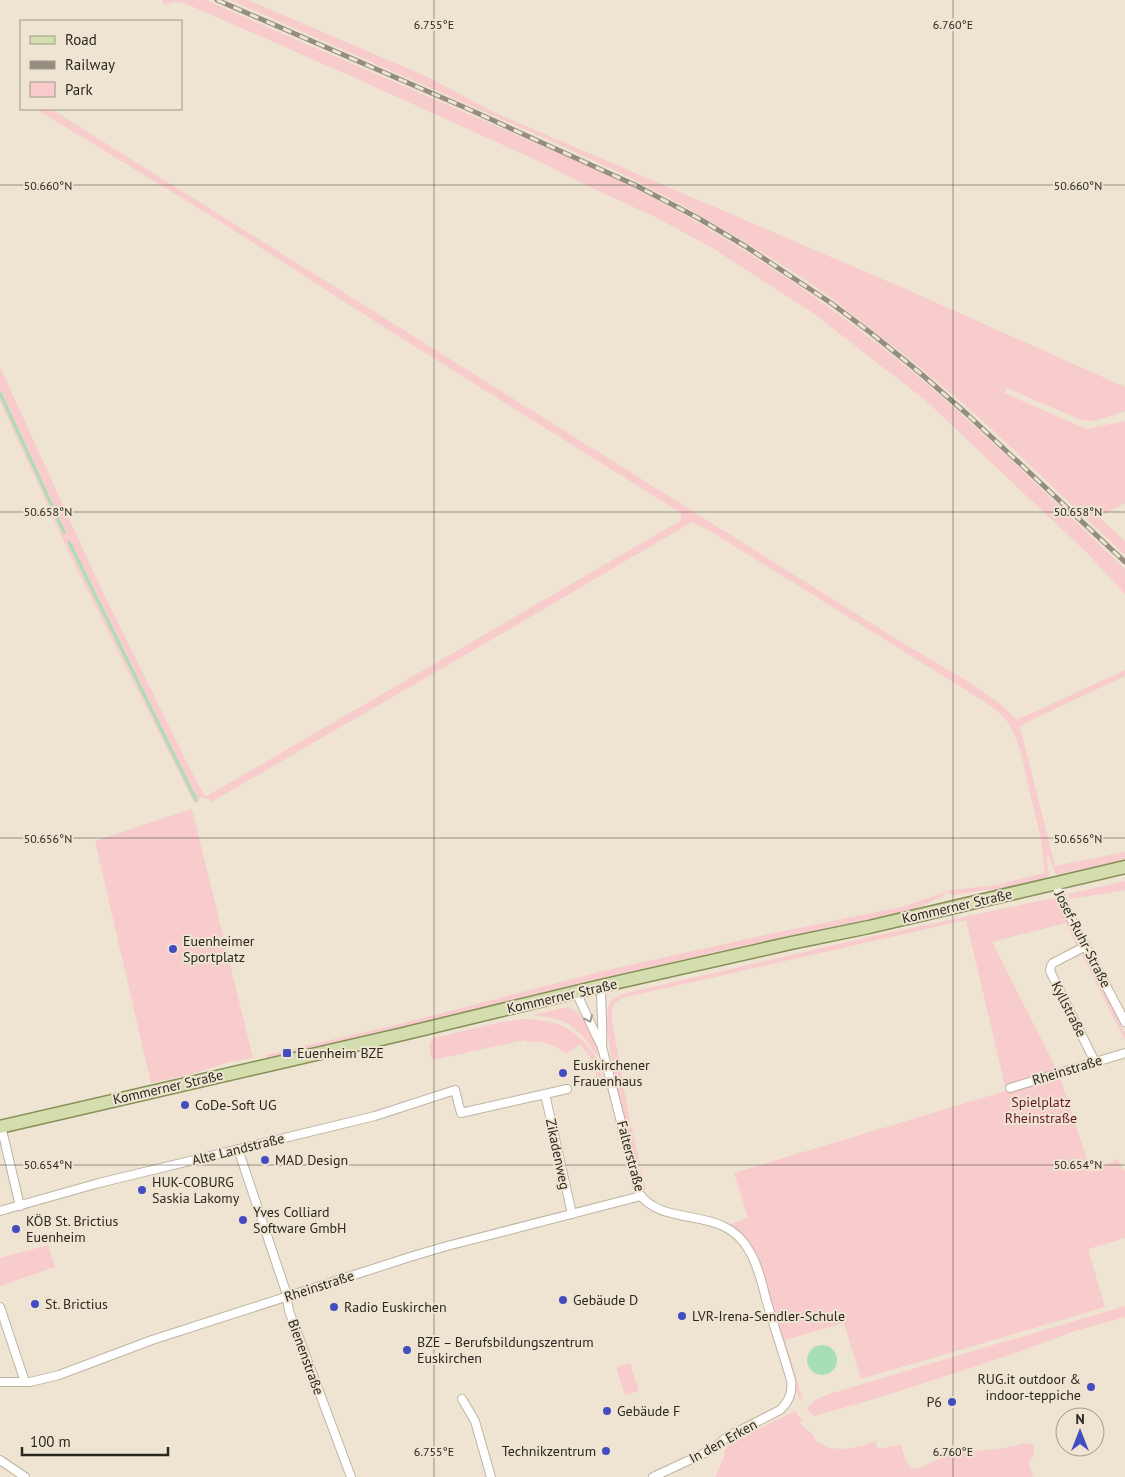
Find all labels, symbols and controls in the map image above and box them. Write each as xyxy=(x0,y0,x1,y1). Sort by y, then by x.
text: 6.755°E xyxy=(414,17,454,32)
text: 6.760°E xyxy=(933,17,973,32)
legend xyxy=(20,20,182,110)
text: Road xyxy=(65,30,97,49)
text: Railway xyxy=(65,55,115,74)
text: Park xyxy=(65,80,93,99)
text: 50.660°N xyxy=(24,178,72,193)
text: 50.660°N xyxy=(1054,178,1102,193)
text: 50.658°N xyxy=(24,504,72,519)
text: 50.658°N xyxy=(1054,504,1102,519)
text: 50.656°N xyxy=(24,831,72,846)
text: 50.656°N xyxy=(1054,831,1102,846)
street label: Kommerner Straße xyxy=(900,885,1014,927)
street label: Josef-Ruhr-Straße xyxy=(1050,887,1115,991)
place label: Euenheimer Sportplatz xyxy=(183,932,255,966)
marker: Euenheimer Sportplatz xyxy=(167,943,179,955)
street label: Kommerner Straße xyxy=(505,975,619,1017)
street label: Kyllstraße xyxy=(1047,978,1091,1040)
one-way arrow xyxy=(583,1014,594,1023)
place label: Euenheim BZE xyxy=(297,1044,384,1062)
marker: Euenheim BZE xyxy=(281,1047,293,1059)
street label: Rheinstraße xyxy=(1030,1051,1104,1089)
place label: Euskirchener Frauenhaus xyxy=(573,1056,650,1090)
street label: Kommerner Straße xyxy=(111,1066,225,1108)
marker: Euskirchener Frauenhaus xyxy=(557,1067,569,1079)
park label: Spielplatz Rheinstraße xyxy=(1005,1093,1077,1127)
place label: CoDe-Soft UG xyxy=(195,1096,277,1114)
marker: CoDe-Soft UG xyxy=(179,1099,191,1111)
street label: Zikadenweg xyxy=(542,1117,574,1191)
street label: Falterstraße xyxy=(613,1119,649,1193)
street label: Alte Landstraße xyxy=(190,1129,286,1169)
place label: MAD Design xyxy=(275,1151,348,1169)
marker: MAD Design xyxy=(259,1154,271,1166)
text: 50.654°N xyxy=(24,1157,72,1172)
text: 50.654°N xyxy=(1054,1157,1102,1172)
place label: HUK-COBURG Saskia Lakomy xyxy=(152,1173,240,1207)
marker: HUK-COBURG Saskia Lakomy xyxy=(136,1184,148,1196)
place label: Yves Colliard Software GmbH xyxy=(253,1203,347,1237)
place label: KÖB St. Brictius Euenheim xyxy=(26,1212,118,1246)
marker: Yves Colliard Software GmbH xyxy=(237,1214,249,1226)
marker: KÖB St. Brictius Euenheim xyxy=(10,1223,22,1235)
street label: Rheinstraße xyxy=(282,1266,356,1306)
place label: Gebäude D xyxy=(573,1291,638,1309)
marker: Gebäude D xyxy=(557,1294,569,1306)
place label: St. Brictius xyxy=(45,1295,108,1313)
marker: St. Brictius xyxy=(29,1298,41,1310)
place label: Radio Euskirchen xyxy=(344,1298,447,1316)
marker: Radio Euskirchen xyxy=(328,1301,340,1313)
place label: LVR-Irena-Sendler-Schule xyxy=(692,1307,845,1325)
marker: LVR-Irena-Sendler-Schule xyxy=(676,1310,688,1322)
street label: Bienenstraße xyxy=(284,1317,328,1397)
place label: BZE – Berufsbildungszentrum Euskirchen xyxy=(417,1333,594,1367)
marker: BZE – Berufsbildungszentrum Euskirchen xyxy=(401,1344,413,1356)
place label: RUG.it outdoor & indoor-teppiche xyxy=(978,1370,1081,1404)
marker: RUG.it outdoor & indoor-teppiche xyxy=(1085,1381,1097,1393)
place label: P6 xyxy=(927,1393,942,1411)
marker: P6 xyxy=(946,1396,958,1408)
place label: Gebäude F xyxy=(617,1402,680,1420)
marker: Gebäude F xyxy=(601,1405,613,1417)
north arrow xyxy=(1055,1407,1105,1457)
text: N xyxy=(1075,1410,1085,1428)
street label: In den Erken xyxy=(686,1415,760,1467)
scale bar xyxy=(22,1424,169,1456)
text: 100 m xyxy=(30,1432,71,1451)
place label: Technikzentrum xyxy=(502,1442,596,1460)
text: 6.755°E xyxy=(414,1444,454,1459)
text: 6.760°E xyxy=(933,1444,973,1459)
marker: Technikzentrum xyxy=(600,1445,612,1457)

